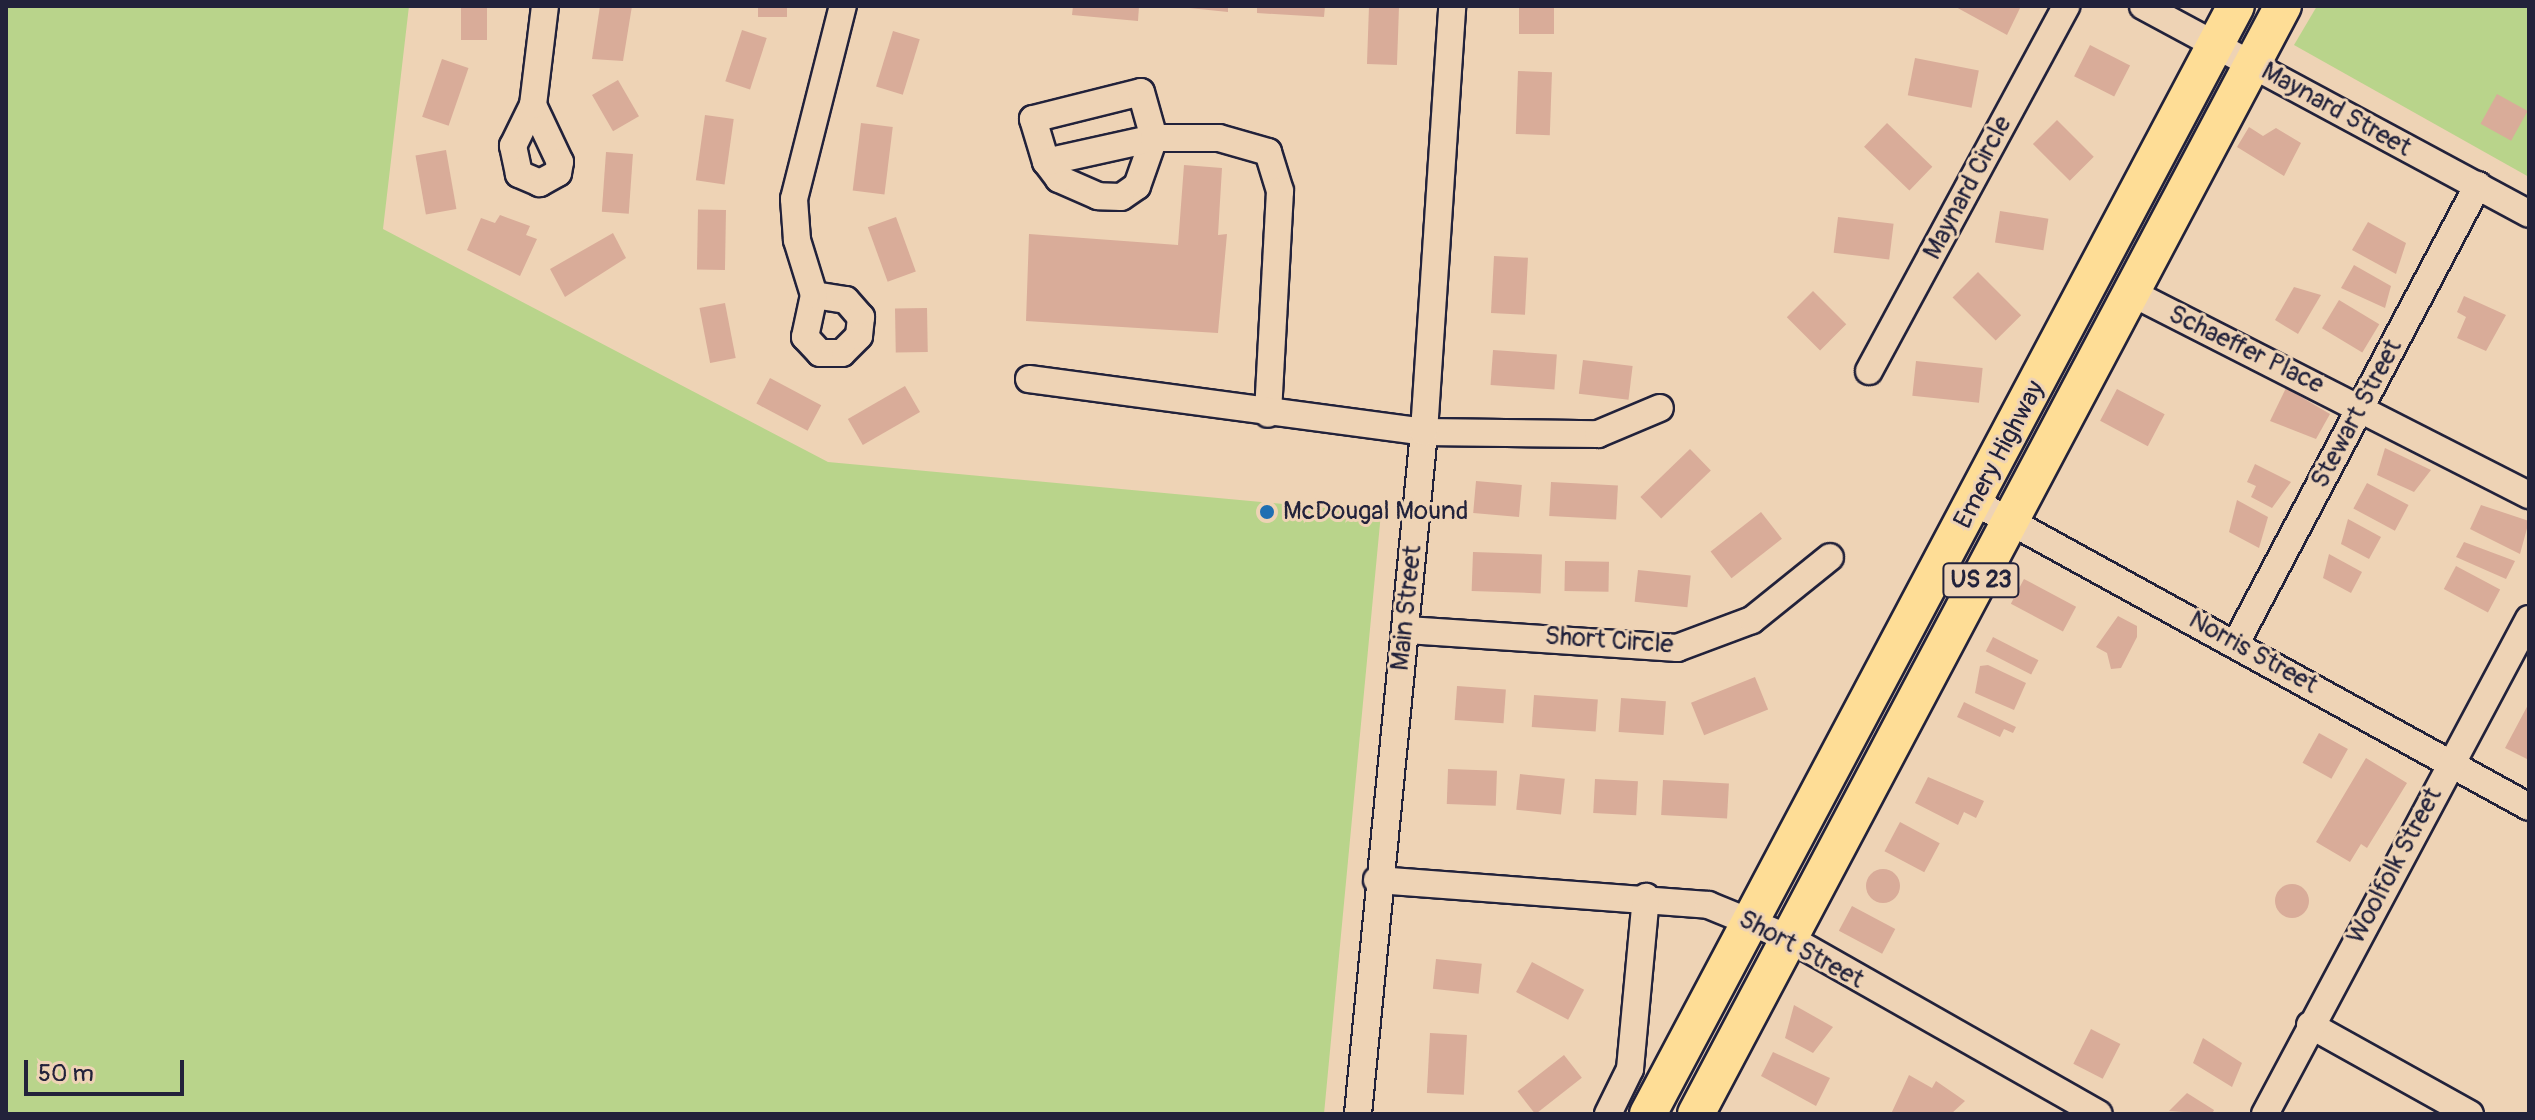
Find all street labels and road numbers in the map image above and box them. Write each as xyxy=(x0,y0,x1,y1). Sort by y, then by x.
street label: Maynard Street xyxy=(2256,56,2416,164)
street label: Maynard Circle xyxy=(1917,111,2019,265)
street label: Schaeffer Place xyxy=(2163,299,2329,401)
street label: Stewart Street xyxy=(2305,334,2409,494)
street label: Emery Highway xyxy=(1948,376,2052,534)
street label: Main Street xyxy=(1385,544,1429,672)
road number: US 23 xyxy=(1941,560,2021,600)
street label: Norris Street xyxy=(2183,605,2323,701)
street label: Short Circle xyxy=(1544,621,1674,661)
street label: Woolfolk Street xyxy=(2341,783,2449,949)
street label: Short Street xyxy=(1733,904,1869,996)

